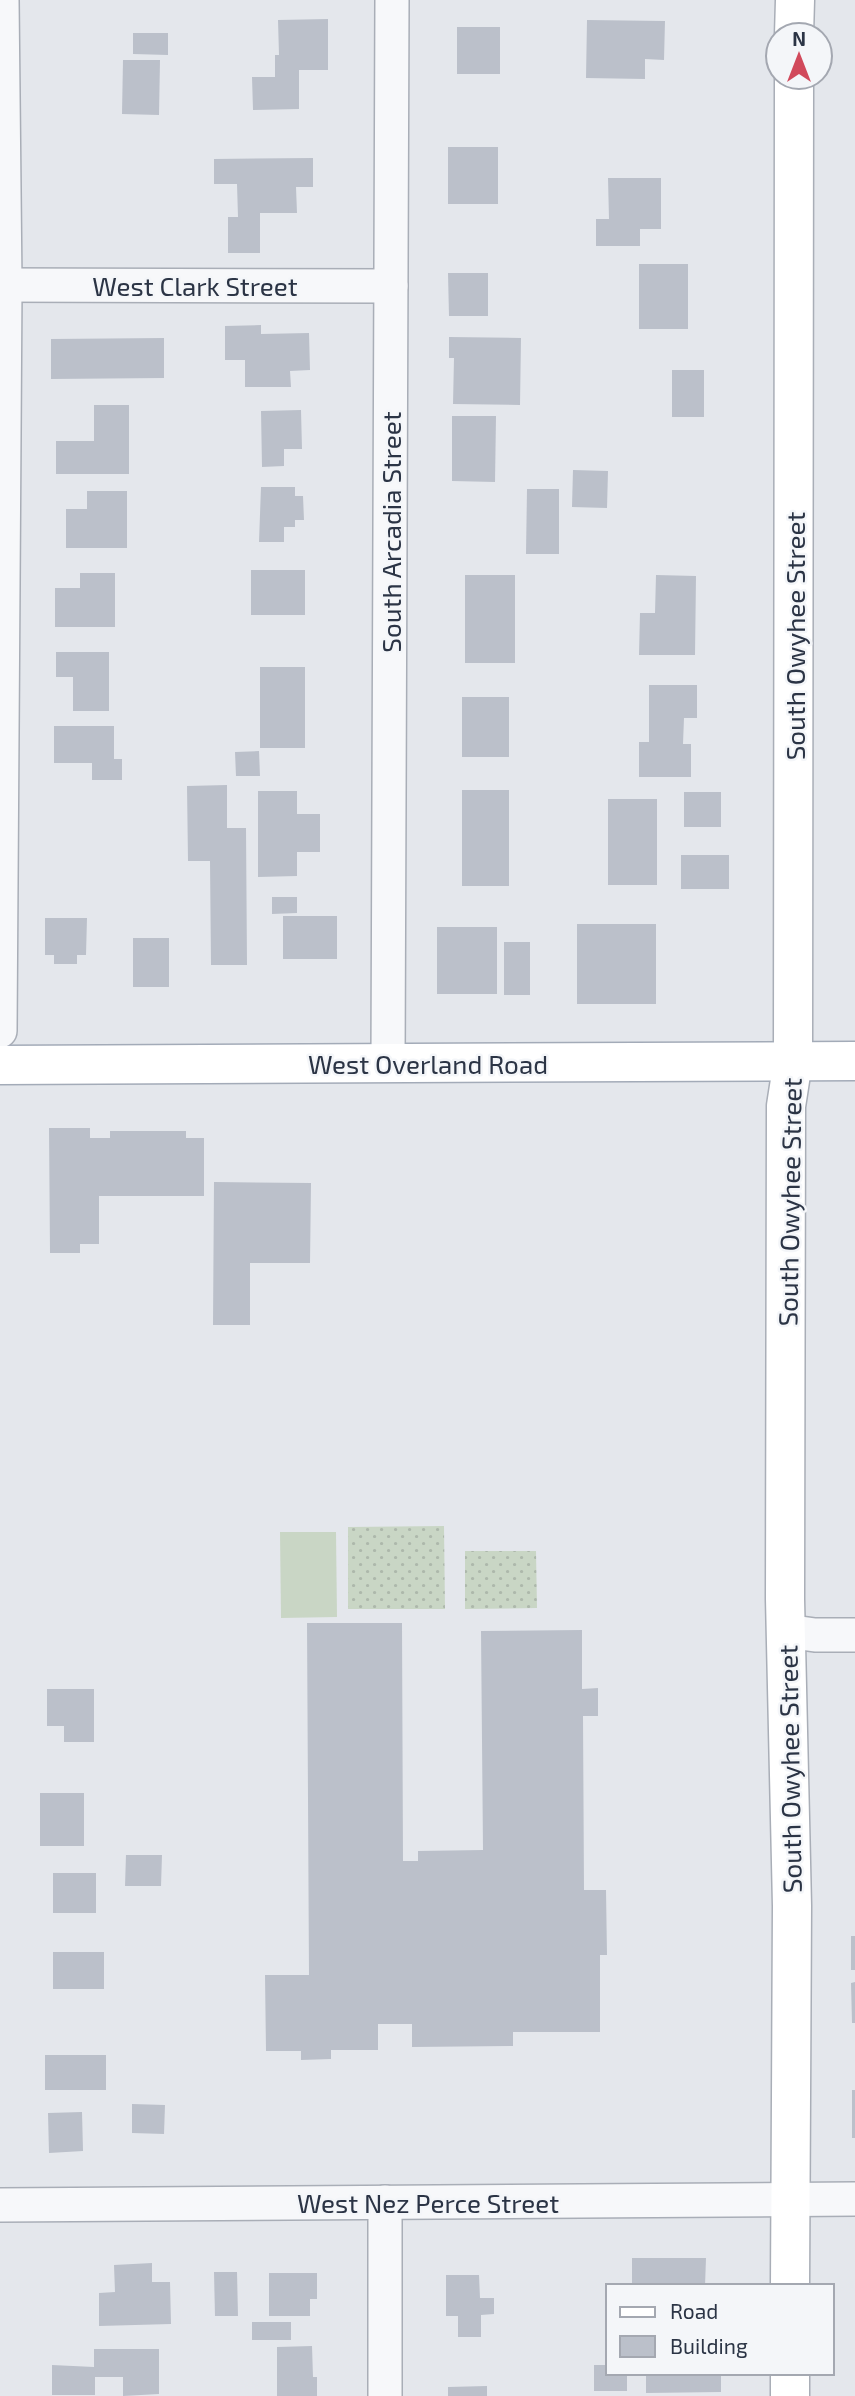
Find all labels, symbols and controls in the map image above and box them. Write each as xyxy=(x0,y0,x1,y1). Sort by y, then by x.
north arrow xyxy=(764,21,834,91)
text: N xyxy=(792,27,806,50)
street label: West Clark Street xyxy=(92,270,298,301)
street label: South Arcadia Street xyxy=(375,411,406,653)
street label: South Owyhee Street xyxy=(779,512,810,760)
street label: West Overland Road xyxy=(308,1048,548,1079)
street label: South Owyhee Street xyxy=(771,1077,807,1327)
street label: South Owyhee Street xyxy=(771,1644,807,1894)
street label: West Nez Perce Street xyxy=(297,2187,559,2218)
legend xyxy=(606,2284,834,2375)
text: Road xyxy=(670,2298,718,2323)
text: Building xyxy=(670,2333,748,2358)

